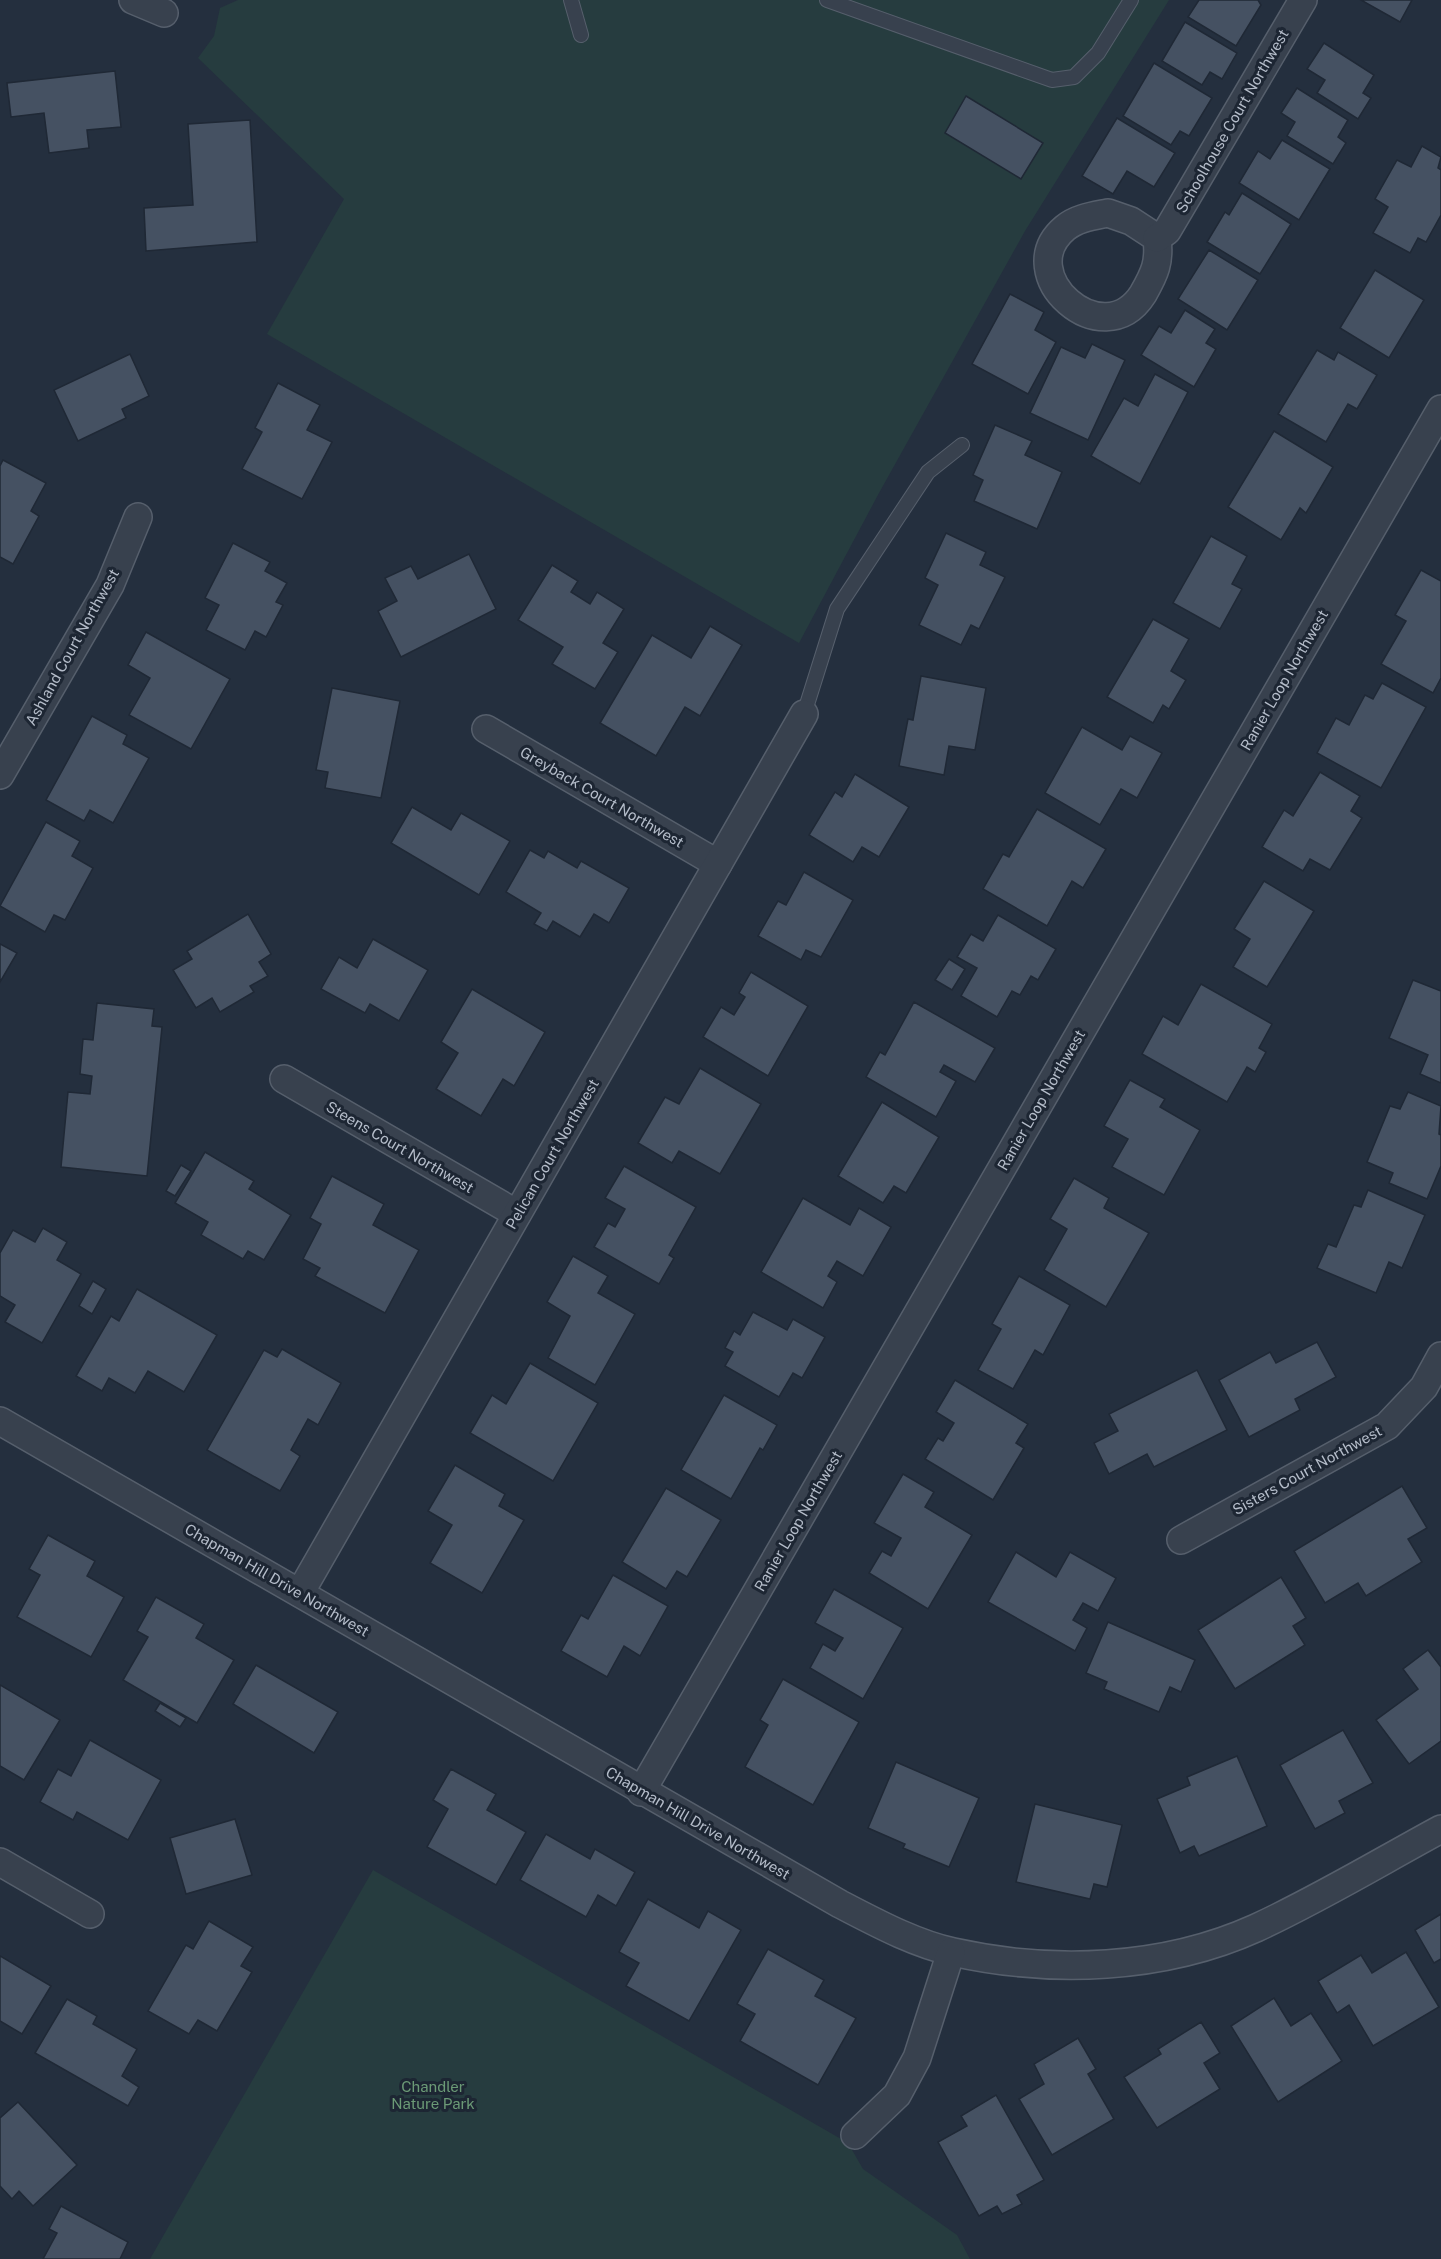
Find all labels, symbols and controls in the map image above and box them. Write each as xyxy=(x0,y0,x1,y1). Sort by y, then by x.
street label: Schoolhouse Court Northwest xyxy=(1172,26,1292,216)
street label: Ashland Court Northwest xyxy=(22,566,122,728)
street label: Ranier Loop Northwest xyxy=(1237,607,1331,753)
street label: Greyback Court Northwest xyxy=(517,743,687,851)
street label: Ranier Loop Northwest xyxy=(994,1027,1088,1173)
street label: Pelican Court Northwest xyxy=(502,1076,602,1232)
street label: Steens Court Northwest xyxy=(323,1098,477,1196)
street label: Sisters Court Northwest xyxy=(1229,1422,1385,1518)
street label: Ranier Loop Northwest xyxy=(751,1448,845,1594)
street label: Chapman Hill Drive Northwest xyxy=(182,1520,372,1640)
street label: Chapman Hill Drive Northwest xyxy=(603,1763,793,1883)
park label: Chandler Nature Park xyxy=(391,2078,475,2112)

